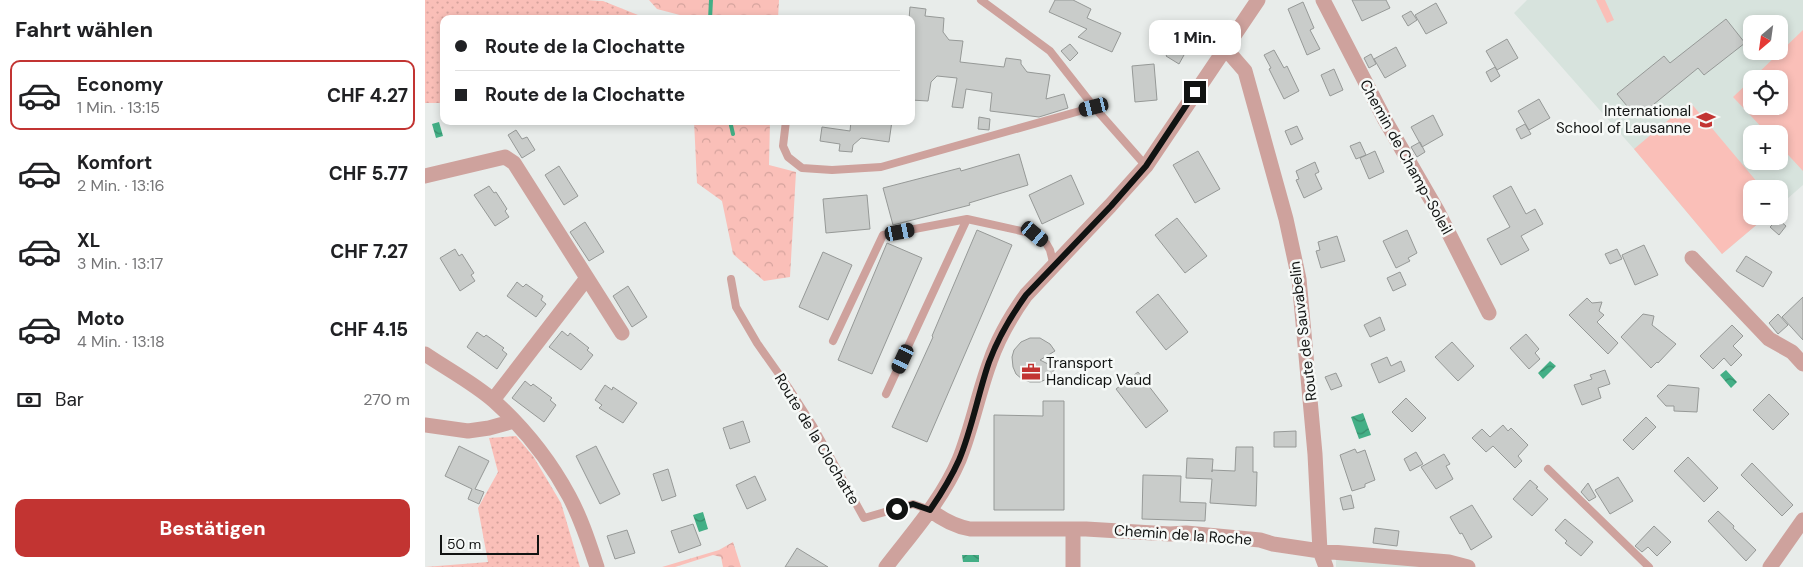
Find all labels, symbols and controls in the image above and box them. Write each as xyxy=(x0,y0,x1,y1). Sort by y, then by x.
text: Fahrt wählen xyxy=(15,15,153,44)
north arrow xyxy=(1743,15,1787,60)
map controls xyxy=(1743,15,1788,225)
callout: 1 Min. xyxy=(1149,19,1241,54)
text: 1 Min. xyxy=(1174,27,1216,48)
text: Route de la Clochatte xyxy=(485,34,685,59)
button: locate xyxy=(1743,70,1788,115)
text: Economy xyxy=(77,72,164,97)
icon: car xyxy=(17,73,62,118)
street label: Chemin de Champ-Soleil xyxy=(1355,76,1457,238)
route end xyxy=(1184,81,1206,103)
text: Route de la Clochatte xyxy=(485,82,685,107)
text: CHF 4.27 xyxy=(327,83,408,108)
car xyxy=(1077,96,1110,118)
text: 1 Min. · 13:15 xyxy=(77,97,160,118)
place label: International School of Lausanne xyxy=(1556,101,1691,138)
school or university icon: International School of Lausanne xyxy=(1695,109,1717,131)
button: + xyxy=(1743,125,1788,170)
text: Komfort xyxy=(77,150,152,175)
icon: car xyxy=(17,151,62,196)
text: CHF 5.77 xyxy=(329,161,408,186)
text: 2 Min. · 13:16 xyxy=(77,175,165,196)
button: − xyxy=(1743,180,1788,225)
car xyxy=(1018,219,1051,249)
car xyxy=(883,222,916,242)
text: XL xyxy=(77,228,100,253)
icon: car xyxy=(17,229,62,274)
text: CHF 7.27 xyxy=(330,239,408,264)
text: 3 Min. · 13:17 xyxy=(77,253,163,274)
street label: Route de Sauvabelin xyxy=(1285,260,1321,402)
text: Moto xyxy=(77,306,125,331)
icon: car xyxy=(17,307,62,352)
text: CHF 4.15 xyxy=(330,317,408,342)
text: 4 Min. · 13:18 xyxy=(77,331,165,352)
car xyxy=(889,342,916,376)
place label: Transport Handicap Vaud xyxy=(1046,353,1151,390)
office icon: Transport Handicap Vaud xyxy=(1020,361,1042,383)
street label: Route de la Clochatte xyxy=(770,370,864,508)
icon: cash xyxy=(15,386,43,414)
text: Bar xyxy=(55,387,84,412)
text: 270 m xyxy=(363,389,410,410)
route start xyxy=(886,498,908,520)
button: Bestätigen xyxy=(15,499,410,557)
street label: Chemin de la Roche xyxy=(1113,520,1253,550)
scale bar xyxy=(440,532,539,555)
text: 50 m xyxy=(447,535,481,553)

